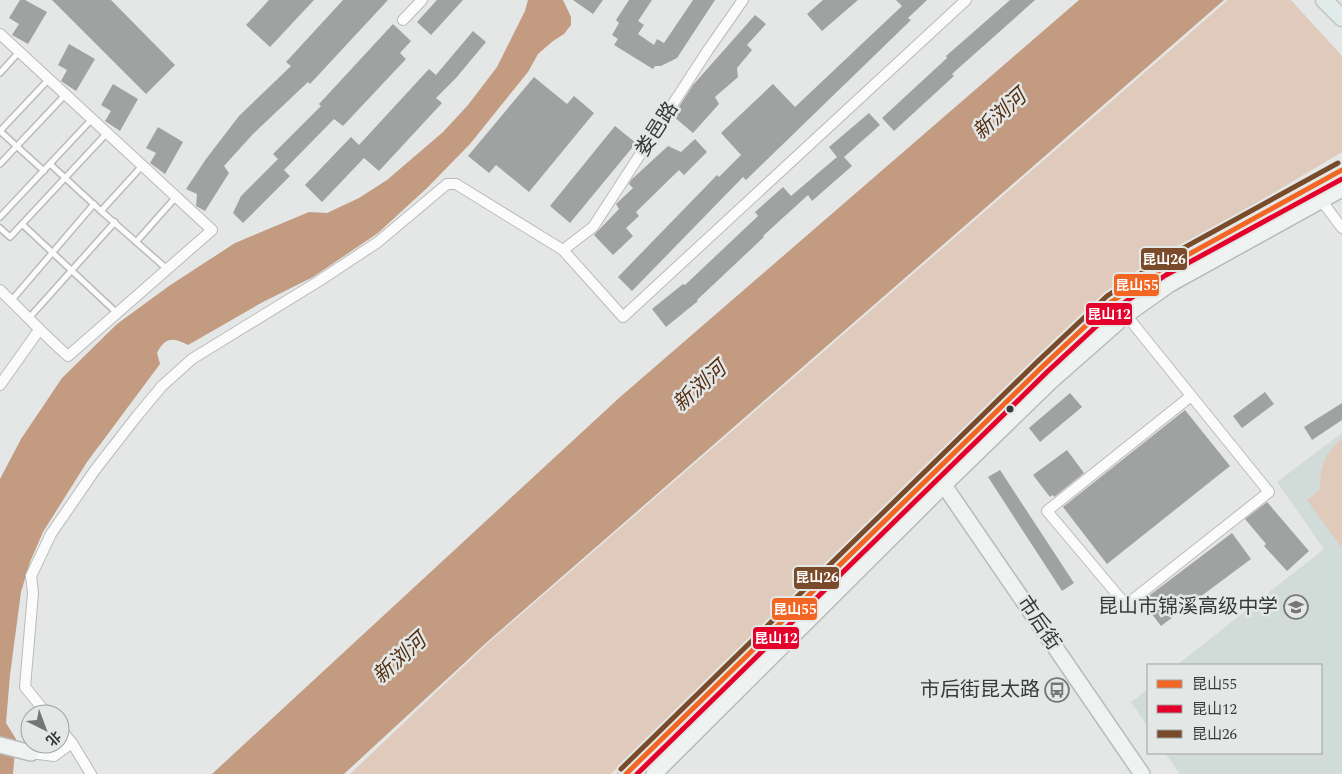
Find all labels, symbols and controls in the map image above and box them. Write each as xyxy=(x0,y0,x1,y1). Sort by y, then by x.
water label: 新浏河 xyxy=(966,79,1037,148)
street label: 娄邑路 xyxy=(628,96,686,162)
line badge: 昆山26 xyxy=(1140,247,1188,271)
text: 昆山26 xyxy=(1142,249,1186,270)
line badge: 昆山55 xyxy=(1113,273,1160,297)
text: 昆山55 xyxy=(1115,275,1159,296)
line badge: 昆山12 xyxy=(1085,302,1133,326)
text: 昆山12 xyxy=(1087,304,1131,325)
water label: 新浏河 xyxy=(666,351,737,420)
unlabelled marker xyxy=(1005,404,1015,414)
line badge: 昆山26 xyxy=(793,566,840,590)
text: 昆山26 xyxy=(795,567,839,588)
street label: 市后街 xyxy=(1010,590,1068,656)
place label: 昆山市锦溪高级中学 xyxy=(1098,592,1278,622)
school or university icon: 昆山市锦溪高级中学 xyxy=(1283,594,1309,620)
line badge: 昆山55 xyxy=(771,597,818,621)
text: 昆山55 xyxy=(773,599,817,620)
water label: 新浏河 xyxy=(366,623,437,692)
line badge: 昆山12 xyxy=(752,626,800,650)
text: 昆山12 xyxy=(754,628,798,649)
legend xyxy=(1147,664,1322,754)
text: 昆山55 xyxy=(1192,673,1237,696)
place label: 市后街昆太路 xyxy=(920,675,1040,705)
bus stop icon: 市后街昆太路 xyxy=(1044,677,1070,703)
text: 昆山12 xyxy=(1192,698,1237,721)
north arrow xyxy=(20,704,70,754)
text: 昆山26 xyxy=(1192,723,1238,746)
text: 北 xyxy=(41,726,66,751)

